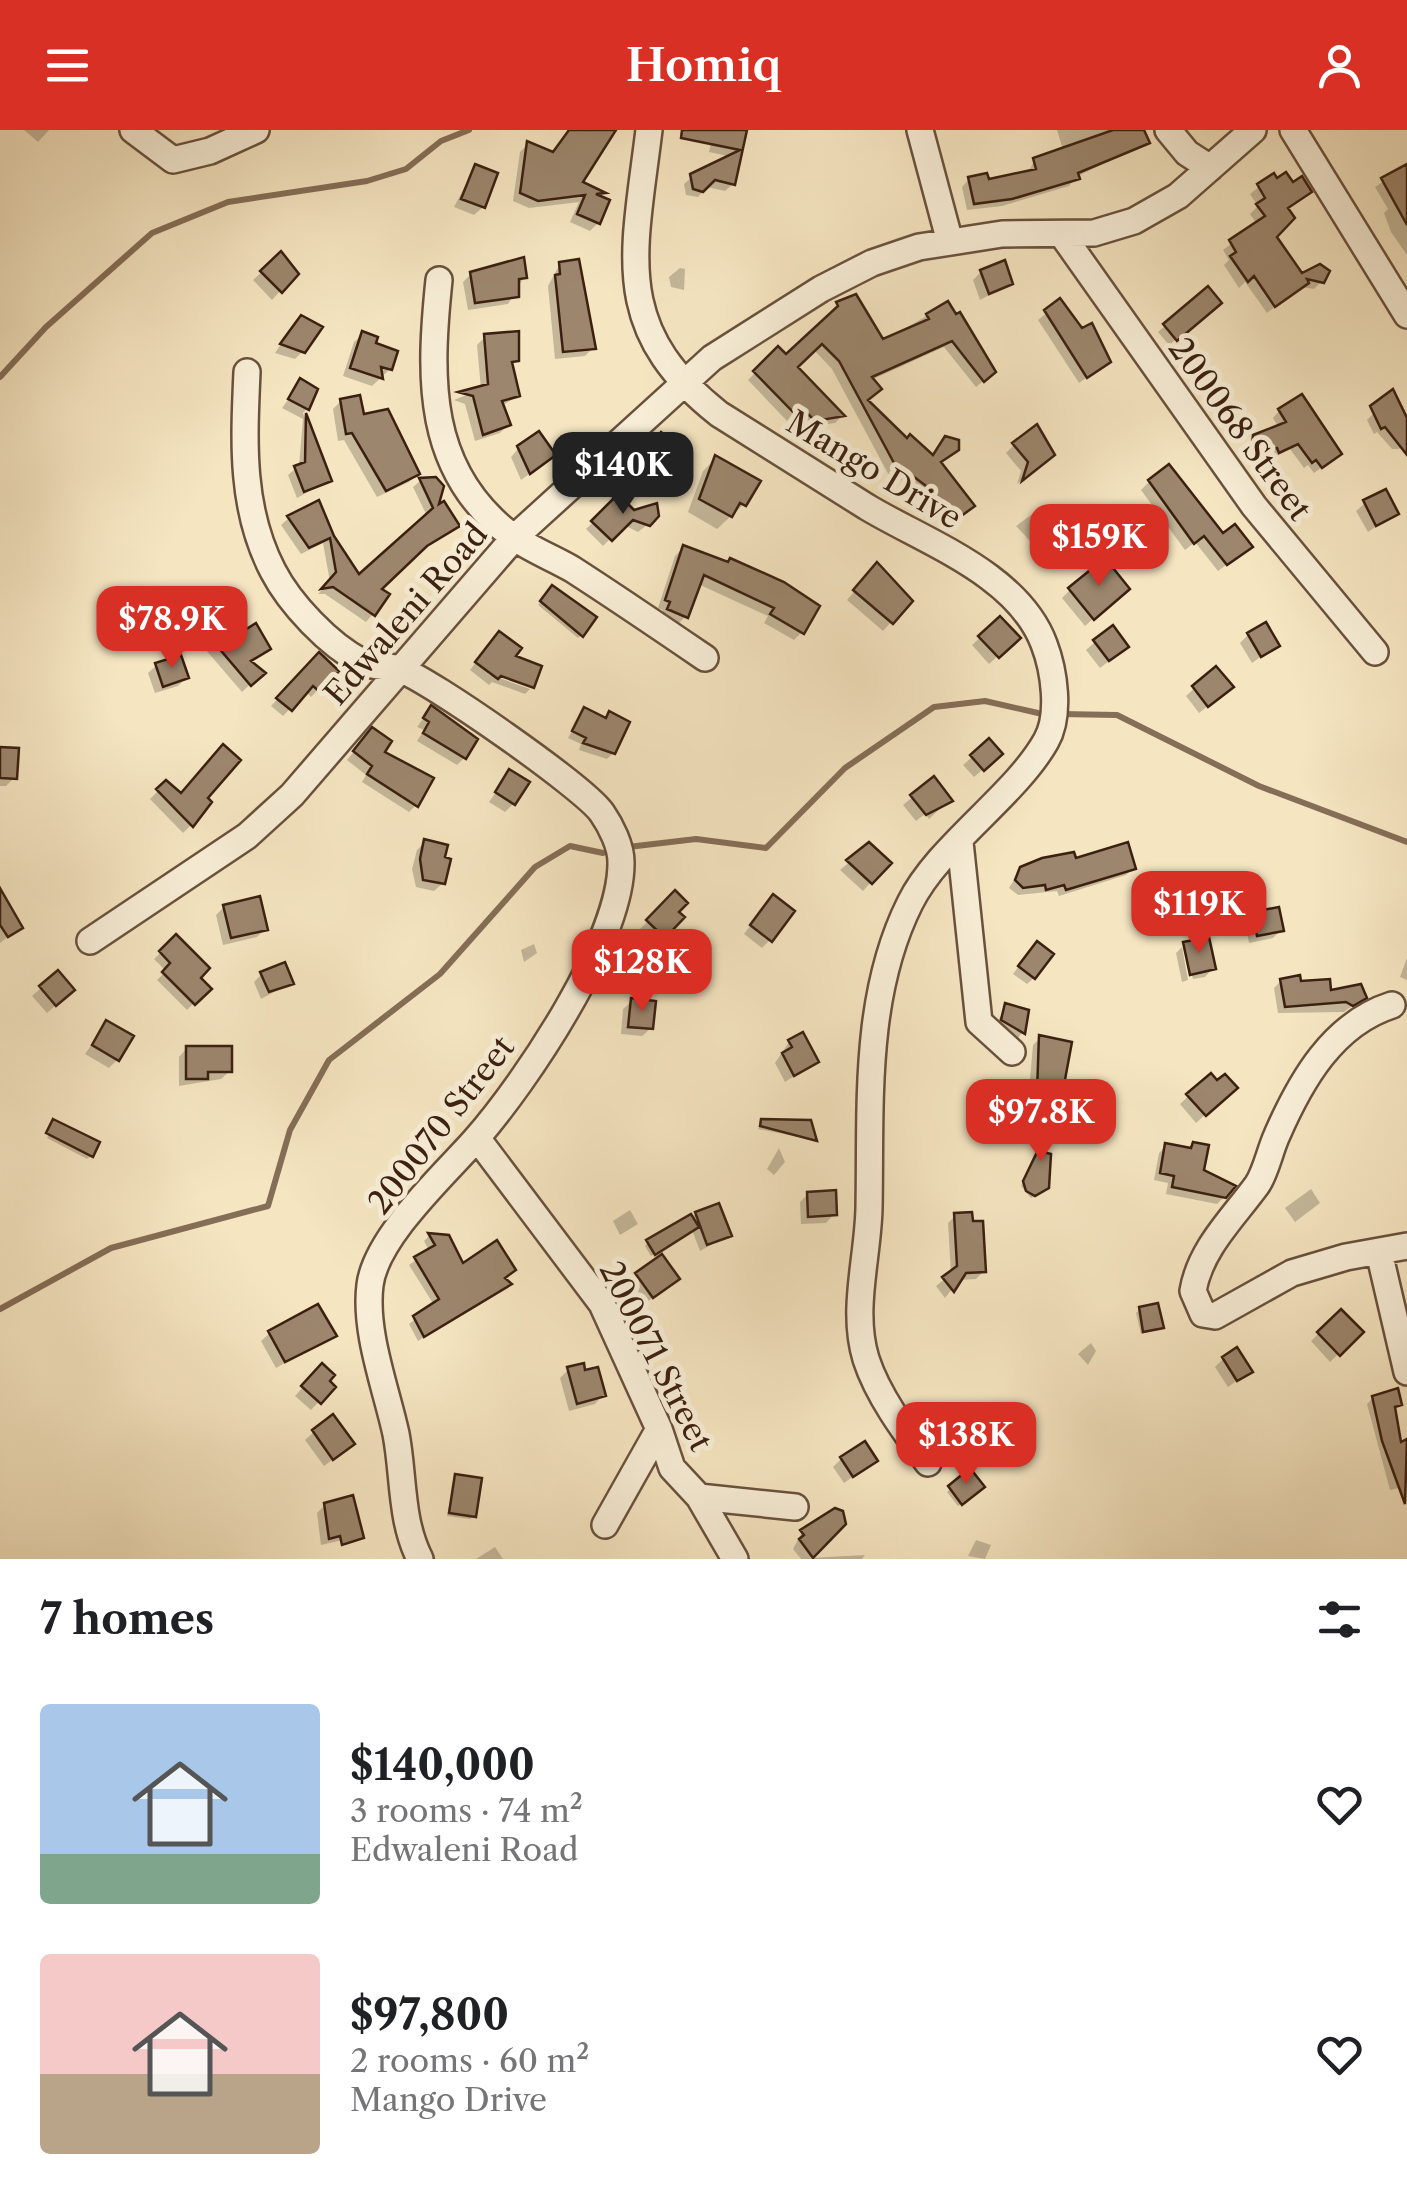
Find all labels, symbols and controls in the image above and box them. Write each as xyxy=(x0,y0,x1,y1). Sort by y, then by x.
text: Homiq xyxy=(626,37,781,93)
icon: menu xyxy=(40,38,95,93)
icon: person xyxy=(1312,38,1367,93)
street label: 200068 Street xyxy=(1161,330,1320,528)
street label: Mango Drive xyxy=(780,402,969,537)
pin: $140K xyxy=(553,432,693,517)
text: $140K xyxy=(574,445,672,484)
pin: $159K xyxy=(1029,504,1169,589)
street label: Edwaleni Road xyxy=(316,515,495,713)
text: $159K xyxy=(1052,517,1146,556)
pin: $78.9K xyxy=(91,586,253,671)
text: $78.9K xyxy=(118,599,226,638)
pin: $119K xyxy=(1129,871,1269,956)
text: $119K xyxy=(1153,884,1245,923)
pin: $128K xyxy=(572,929,712,1014)
text: $128K xyxy=(594,942,690,981)
street label: 200070 Street xyxy=(359,1028,522,1221)
pin: $97.8K xyxy=(960,1079,1122,1164)
text: $97.8K xyxy=(988,1092,1094,1131)
street label: 200071 Street xyxy=(592,1254,721,1458)
pin: $138K xyxy=(896,1402,1036,1487)
text: $138K xyxy=(918,1415,1014,1454)
icon: filters xyxy=(1312,1592,1367,1647)
text: 7 homes xyxy=(40,1593,214,1645)
text: $140,000 xyxy=(350,1739,535,1791)
icon: home xyxy=(120,1744,240,1864)
icon: heart xyxy=(1312,1777,1367,1832)
text: 3 rooms · 74 m² xyxy=(350,1791,583,1830)
text: Edwaleni Road xyxy=(350,1830,579,1869)
text: $97,800 xyxy=(350,1989,509,2041)
icon: home xyxy=(120,1994,240,2114)
icon: heart xyxy=(1312,2027,1367,2082)
text: 2 rooms · 60 m² xyxy=(350,2041,589,2080)
text: Mango Drive xyxy=(350,2080,547,2119)

